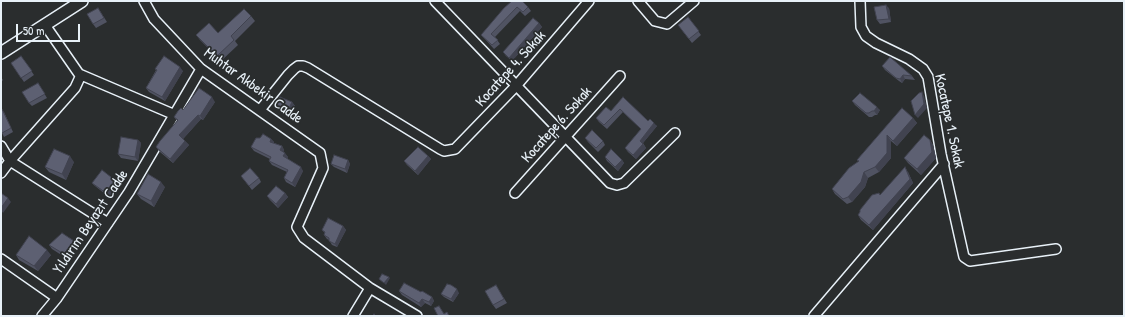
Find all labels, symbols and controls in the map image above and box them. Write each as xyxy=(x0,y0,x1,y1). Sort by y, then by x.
scale bar xyxy=(18,16,82,42)
text: 50 m xyxy=(23,22,44,39)
street label: Kocatepe 4. Sokak xyxy=(472,27,550,111)
street label: Muhtar Akbekir Cadde xyxy=(200,44,306,128)
street label: Kocatepe 1. Sokak xyxy=(930,72,968,170)
street label: Kocatepe 6. Sokak xyxy=(518,83,596,167)
street label: Yıldırım Beyazıt Cadde xyxy=(49,166,133,278)

